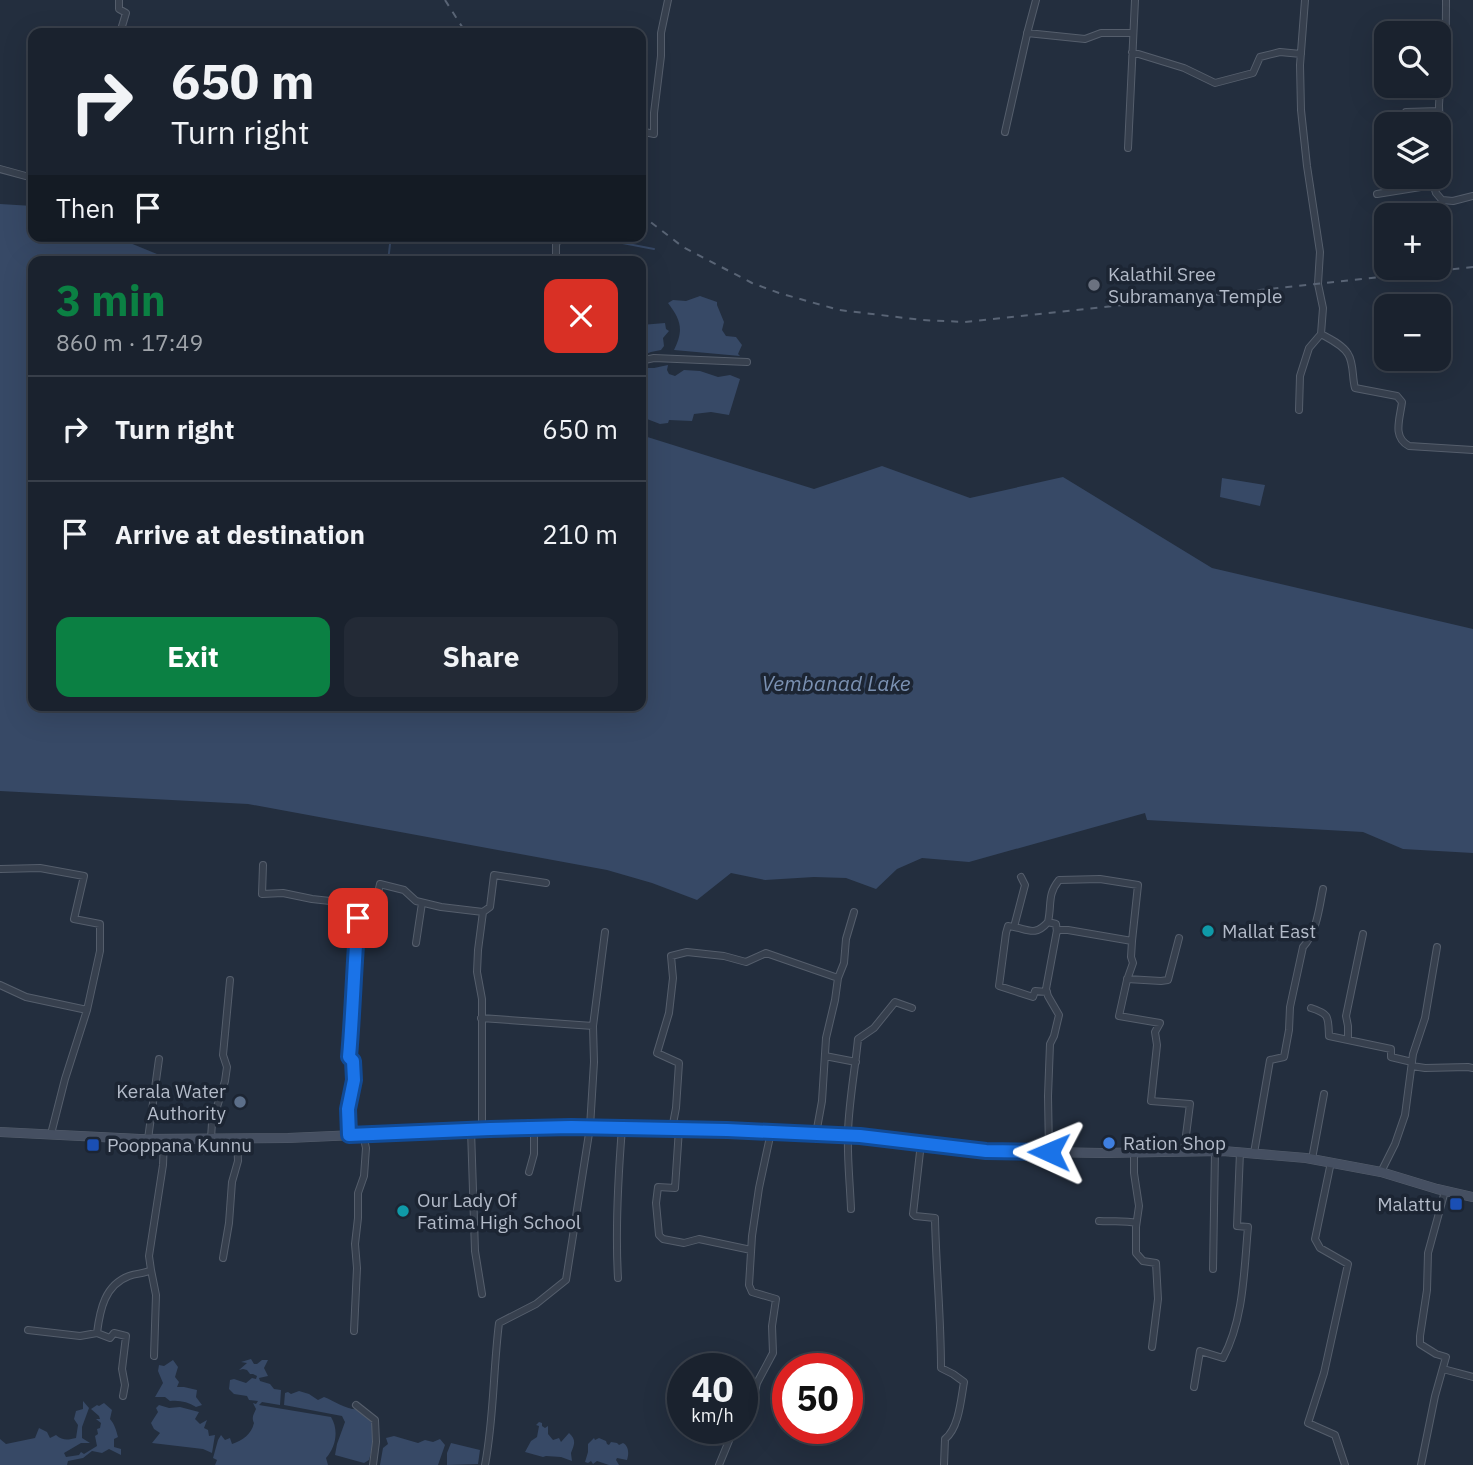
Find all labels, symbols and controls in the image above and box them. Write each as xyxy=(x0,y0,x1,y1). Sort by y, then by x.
map controls xyxy=(1374,21,1451,371)
button: search xyxy=(1374,21,1451,98)
text: 650 m xyxy=(171,49,315,112)
icon: right xyxy=(56,56,147,147)
text: Turn right xyxy=(171,111,309,153)
button: layers xyxy=(1374,112,1451,189)
icon: arrive xyxy=(129,189,167,227)
text: Then xyxy=(56,191,115,225)
button: + xyxy=(1374,203,1451,280)
place label: Kalathil Sree Subramanya Temple xyxy=(1108,262,1282,308)
text: 3 min xyxy=(56,273,166,328)
marker: Kalathil Sree Subramanya Temple xyxy=(1086,277,1102,293)
button: close xyxy=(544,279,618,353)
button: − xyxy=(1374,294,1451,371)
text: 860 m · 17:49 xyxy=(56,327,203,357)
icon: right xyxy=(56,410,94,448)
text: Turn right xyxy=(115,412,234,446)
text: 650 m xyxy=(542,412,618,446)
icon: arrive xyxy=(56,515,94,553)
text: Arrive at destination xyxy=(115,517,365,551)
text: 210 m xyxy=(542,517,618,551)
button: Exit xyxy=(56,617,330,697)
button: Share xyxy=(344,617,618,697)
water label: Vembanad Lake xyxy=(761,669,911,697)
pin xyxy=(328,888,388,948)
icon: arrive xyxy=(339,899,377,937)
place label: Mallat East xyxy=(1222,919,1316,943)
marker: Mallat East xyxy=(1200,923,1216,939)
place label: Kerala Water Authority xyxy=(116,1079,227,1125)
marker: Kerala Water Authority xyxy=(232,1094,248,1110)
position arrow xyxy=(1012,1115,1086,1189)
place label: Ration Shop xyxy=(1123,1131,1226,1155)
place label: Pooppana Kunnu xyxy=(107,1133,252,1157)
marker: Ration Shop xyxy=(1101,1135,1117,1151)
marker: Pooppana Kunnu xyxy=(85,1137,101,1153)
place label: Our Lady Of Fatima High School xyxy=(417,1188,581,1234)
place label: Malattu xyxy=(1377,1192,1442,1216)
marker: Malattu xyxy=(1448,1196,1464,1212)
marker: Our Lady Of Fatima High School xyxy=(395,1203,411,1219)
speed limit sign: 50 xyxy=(772,1353,863,1444)
text: 40 xyxy=(691,1366,734,1412)
text: km/h xyxy=(691,1404,734,1427)

